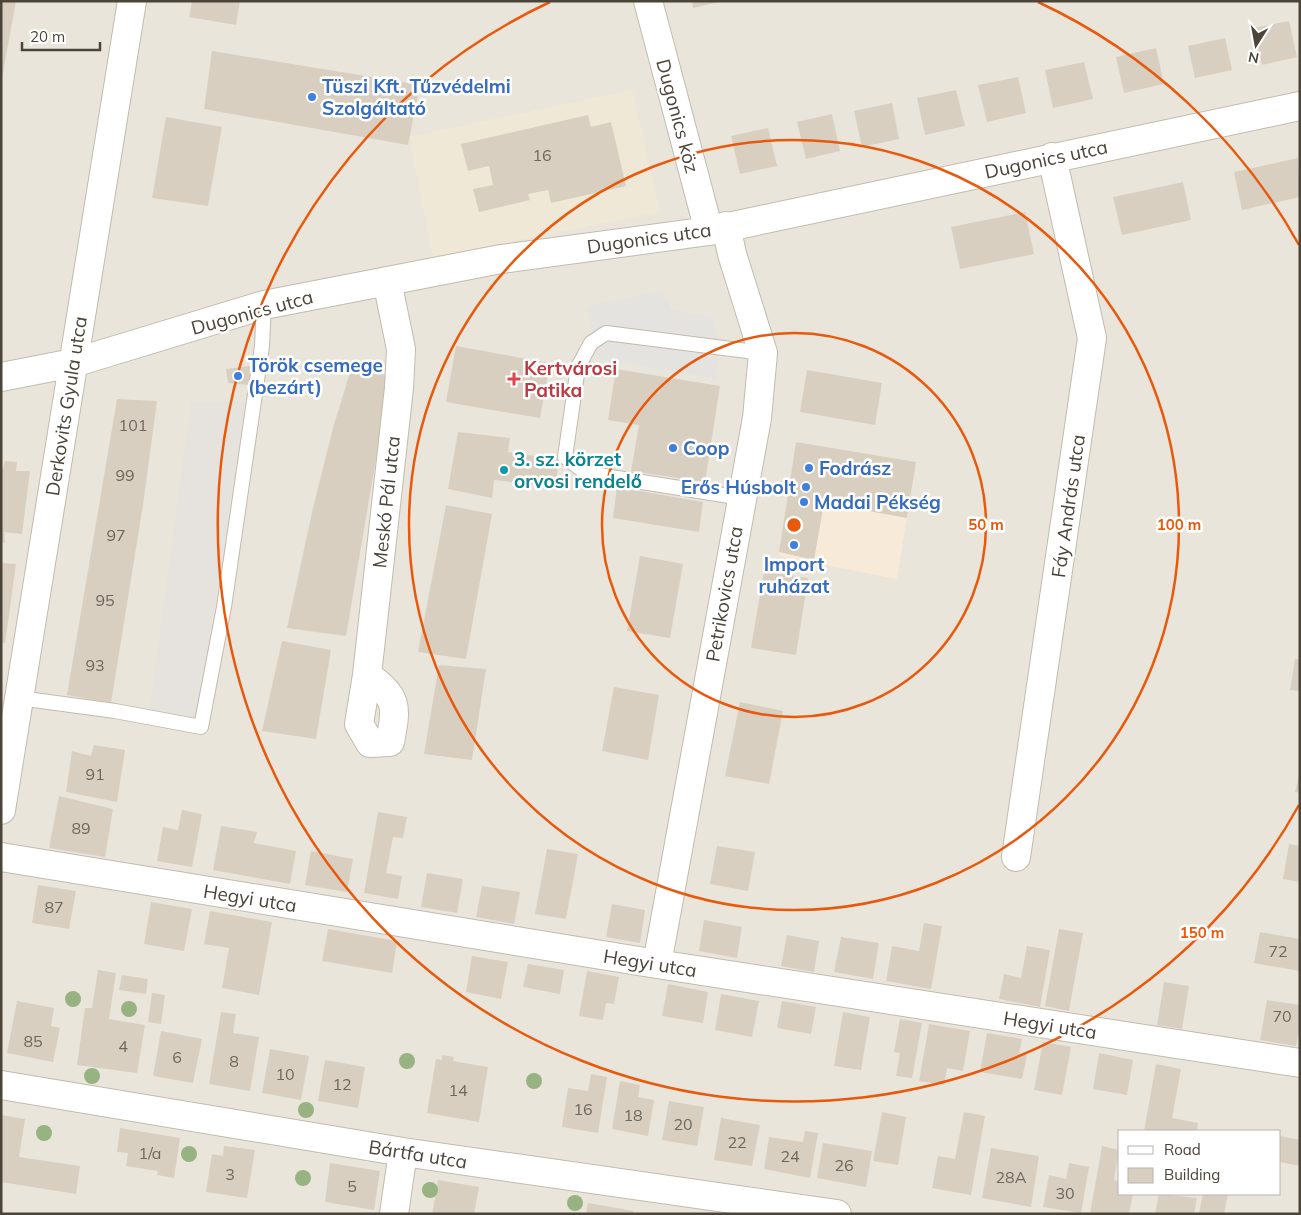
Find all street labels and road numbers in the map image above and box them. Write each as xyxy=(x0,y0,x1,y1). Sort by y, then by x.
street label: Dugonics köz xyxy=(651,56,705,176)
street label: Dugonics utca xyxy=(982,134,1110,184)
street label: Dugonics utca xyxy=(585,217,713,259)
street label: Dugonics utca xyxy=(188,284,316,340)
street label: Derkovits Gyula utca xyxy=(40,315,92,497)
street label: Fáy András utca xyxy=(1046,433,1090,579)
street label: Meskó Pál utca xyxy=(367,435,405,569)
street label: Petrikovics utca xyxy=(700,524,748,664)
street label: Hegyi utca xyxy=(202,879,298,917)
street label: Hegyi utca xyxy=(602,944,698,982)
street label: Hegyi utca xyxy=(1002,1006,1098,1044)
street label: Bártfa utca xyxy=(367,1134,469,1174)

